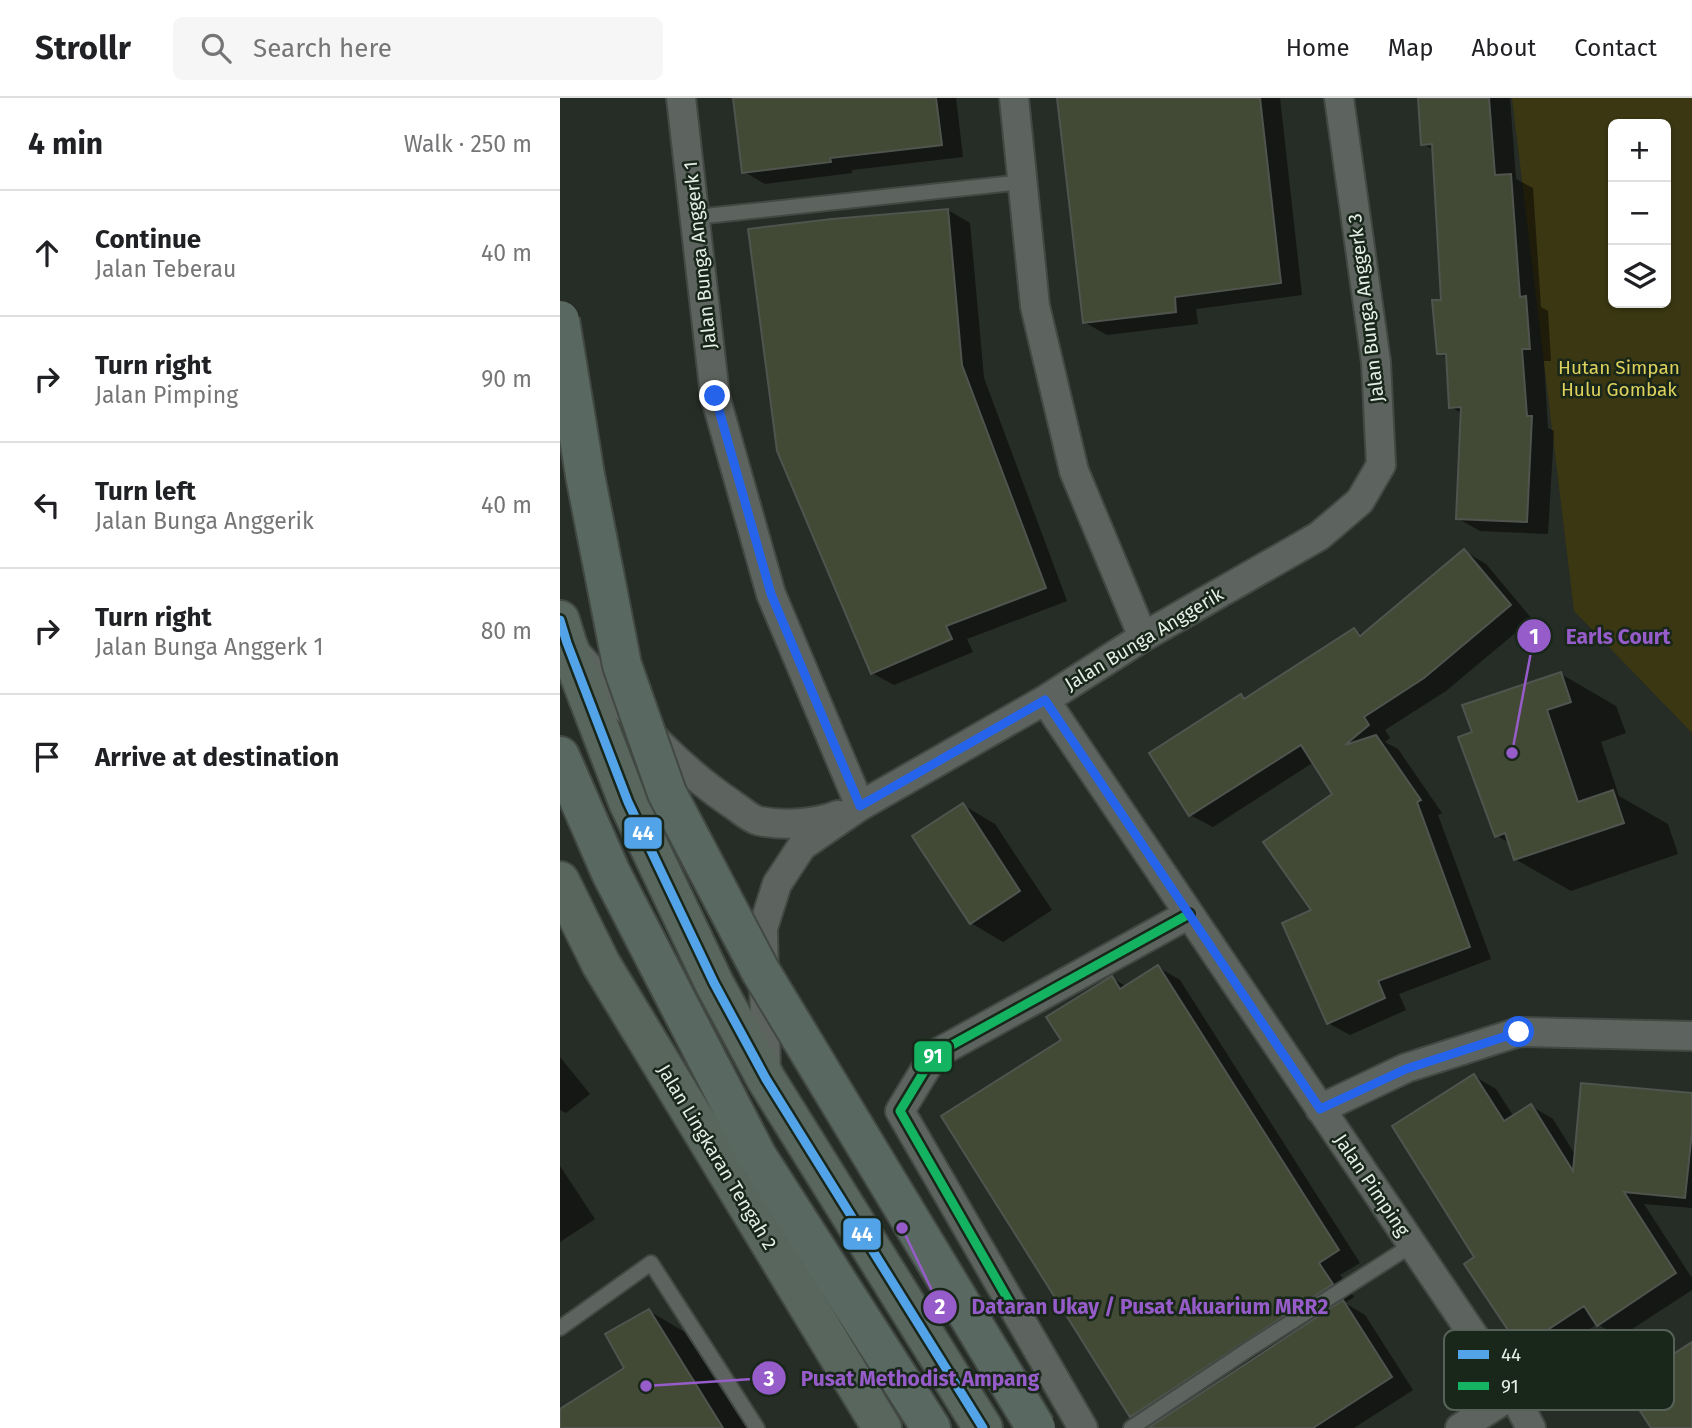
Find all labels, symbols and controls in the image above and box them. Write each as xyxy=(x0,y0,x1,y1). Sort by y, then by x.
search box xyxy=(173,17,663,80)
text: Strollr xyxy=(35,28,131,68)
icon: search xyxy=(197,29,235,67)
text: Search here xyxy=(253,33,392,64)
text: Home xyxy=(1286,34,1350,62)
text: Map xyxy=(1388,34,1434,62)
text: About xyxy=(1472,34,1536,62)
text: Contact xyxy=(1574,34,1657,62)
map controls xyxy=(1608,119,1671,308)
button: + xyxy=(1608,119,1671,182)
text: 4 min xyxy=(28,126,103,162)
text: Walk · 250 m xyxy=(404,130,532,158)
street label: Jalan Bunga Anggerk 1 xyxy=(679,160,721,350)
button: − xyxy=(1608,182,1671,245)
street label: Jalan Bunga Anggerk 3 xyxy=(1343,212,1389,404)
text: Continue xyxy=(95,224,201,255)
icon: ahead xyxy=(28,234,66,272)
text: 40 m xyxy=(481,239,532,267)
button: layers xyxy=(1608,245,1671,308)
text: Jalan Teberau xyxy=(95,255,236,283)
text: Turn right xyxy=(95,350,212,381)
park label: Hutan Simpan Hulu Gombak xyxy=(1558,356,1680,401)
icon: right xyxy=(28,360,66,398)
text: 90 m xyxy=(481,365,532,393)
route end xyxy=(699,380,730,411)
text: Jalan Pimping xyxy=(95,381,238,409)
text: Turn left xyxy=(95,476,196,507)
icon: left xyxy=(28,486,66,524)
text: 40 m xyxy=(481,491,532,519)
text: Jalan Bunga Anggerik xyxy=(95,507,314,535)
street label: Jalan Bunga Anggerik xyxy=(1061,582,1228,695)
text: Turn right xyxy=(95,602,212,633)
icon: right xyxy=(28,612,66,650)
callout: Earls Court xyxy=(1516,615,1684,657)
text: 80 m xyxy=(481,617,532,645)
text: 1 xyxy=(1529,624,1539,650)
text: Earls Court xyxy=(1566,624,1671,650)
text: Jalan Bunga Anggerk 1 xyxy=(95,633,323,661)
icon: arrive xyxy=(28,738,66,776)
text: Arrive at destination xyxy=(95,742,339,773)
line badge: 44 xyxy=(623,816,663,850)
text: 44 xyxy=(632,822,654,845)
route start xyxy=(1503,1016,1534,1047)
line badge: 91 xyxy=(913,1040,953,1073)
text: 91 xyxy=(923,1045,943,1068)
street label: Jalan Lingkaran Tengah 2 xyxy=(652,1060,782,1254)
street label: Jalan Pimping xyxy=(1329,1130,1415,1241)
line badge: 44 xyxy=(842,1217,882,1251)
text: 44 xyxy=(851,1223,873,1246)
callout: Dataran Ukay / Pusat Akuarium MRR2 xyxy=(922,1286,1342,1328)
text: 2 xyxy=(935,1294,946,1320)
text: Dataran Ukay / Pusat Akuarium MRR2 xyxy=(972,1294,1329,1320)
legend xyxy=(1444,1330,1674,1410)
text: 44 xyxy=(1501,1343,1521,1366)
callout: Pusat Methodist Ampang xyxy=(752,1357,1053,1399)
text: 3 xyxy=(763,1366,775,1392)
text: Pusat Methodist Ampang xyxy=(801,1366,1040,1392)
text: 91 xyxy=(1501,1375,1519,1398)

